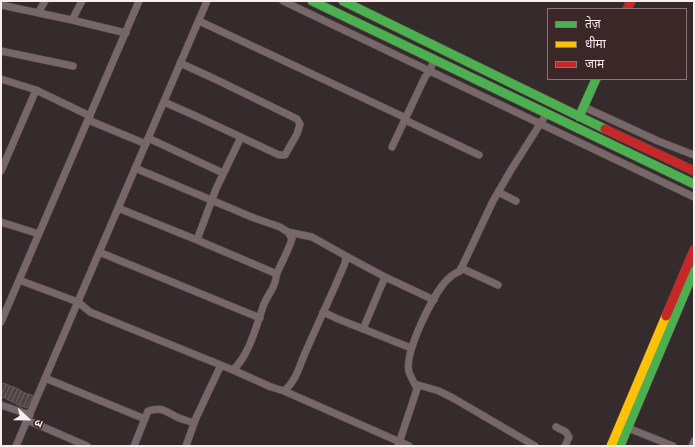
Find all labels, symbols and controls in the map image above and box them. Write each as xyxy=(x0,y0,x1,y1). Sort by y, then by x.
legend xyxy=(547,8,687,80)
text: तेज़ xyxy=(585,16,601,31)
text: धीमा xyxy=(585,36,606,51)
text: जाम xyxy=(585,56,604,71)
north arrow xyxy=(8,399,48,439)
text: उ xyxy=(31,418,47,429)

